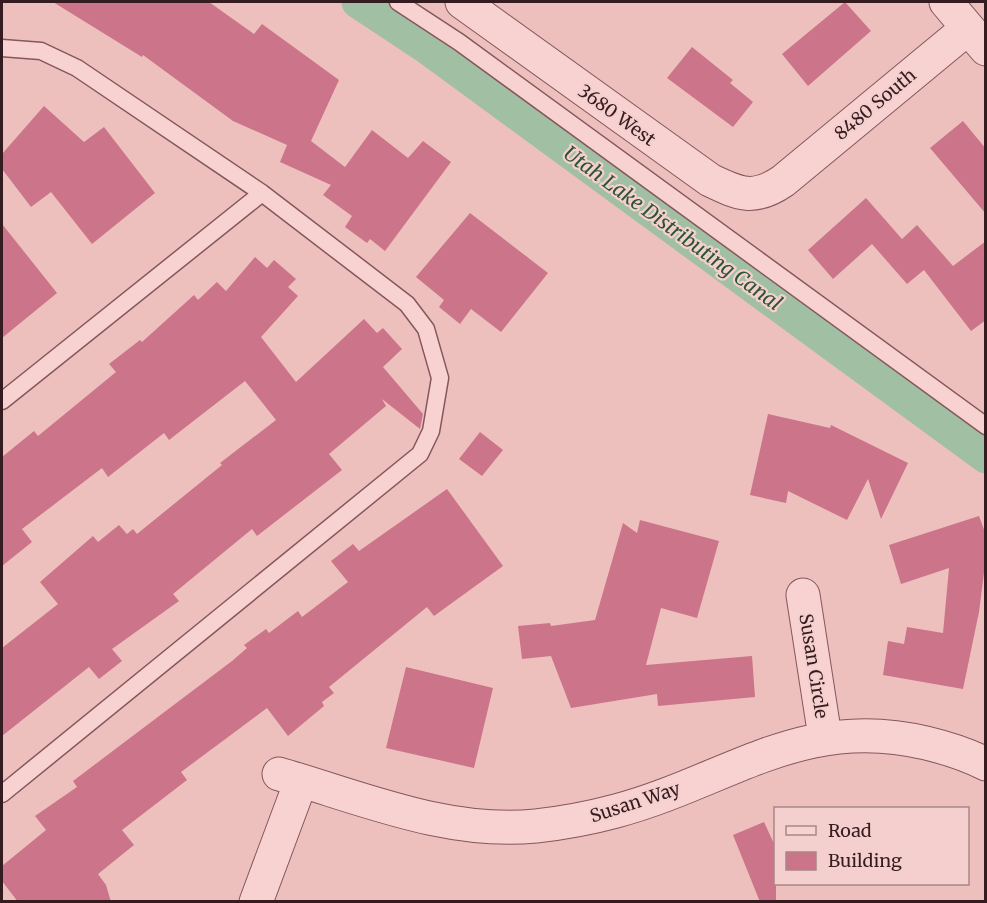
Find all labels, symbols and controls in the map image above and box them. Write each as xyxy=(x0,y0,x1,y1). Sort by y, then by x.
street label: 8480 South xyxy=(829,63,921,145)
street label: 3680 West xyxy=(574,79,660,151)
water label: Utah Lake Distributing Canal xyxy=(559,140,787,316)
street label: Susan Circle xyxy=(794,612,834,720)
street label: Susan Way xyxy=(587,776,684,827)
legend xyxy=(774,807,969,885)
text: Road xyxy=(828,819,872,842)
text: Building xyxy=(828,849,902,872)

